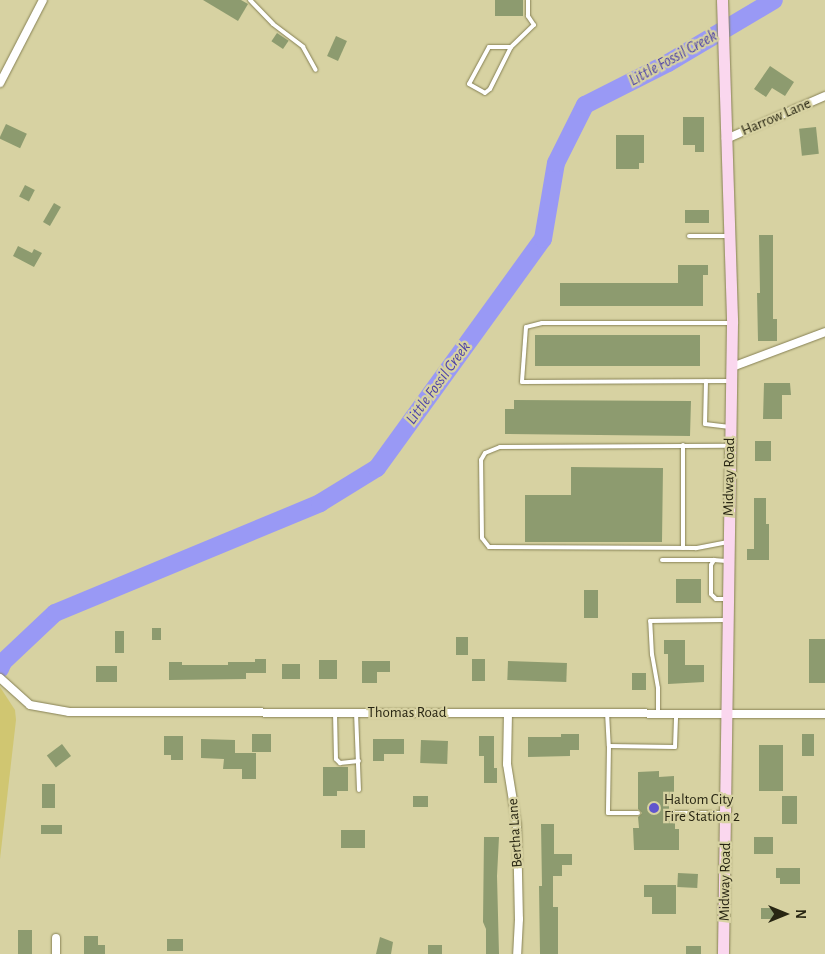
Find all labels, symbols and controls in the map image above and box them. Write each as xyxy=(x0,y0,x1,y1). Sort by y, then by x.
water label: Little Fossil Creek xyxy=(626,26,720,90)
street label: Harrow Lane xyxy=(739,94,813,140)
water label: Little Fossil Creek xyxy=(402,338,474,428)
street label: Midway Road xyxy=(719,438,739,516)
street label: Thomas Road xyxy=(367,704,447,722)
place label: Haltom City Fire Station 2 xyxy=(664,790,740,825)
street label: Bertha Lane xyxy=(504,798,526,868)
marker: Haltom City Fire Station 2 xyxy=(648,802,660,814)
street label: Midway Road xyxy=(715,843,735,921)
north arrow xyxy=(760,889,810,939)
text: N xyxy=(793,909,807,919)

